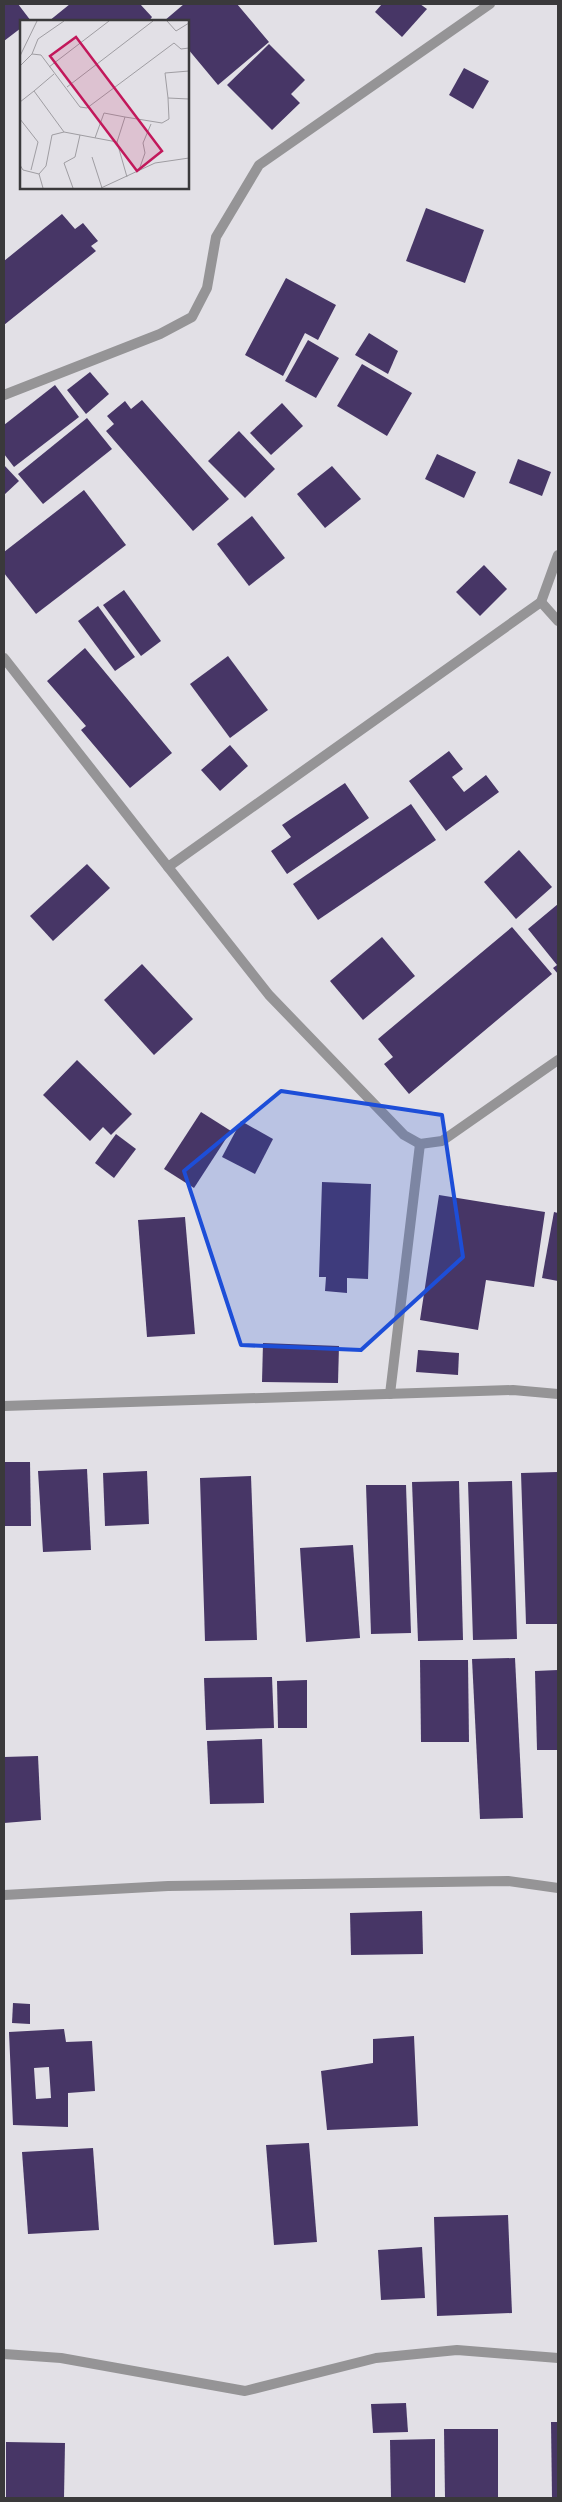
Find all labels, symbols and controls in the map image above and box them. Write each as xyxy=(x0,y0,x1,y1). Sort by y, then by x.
inset map xyxy=(20,20,189,189)

